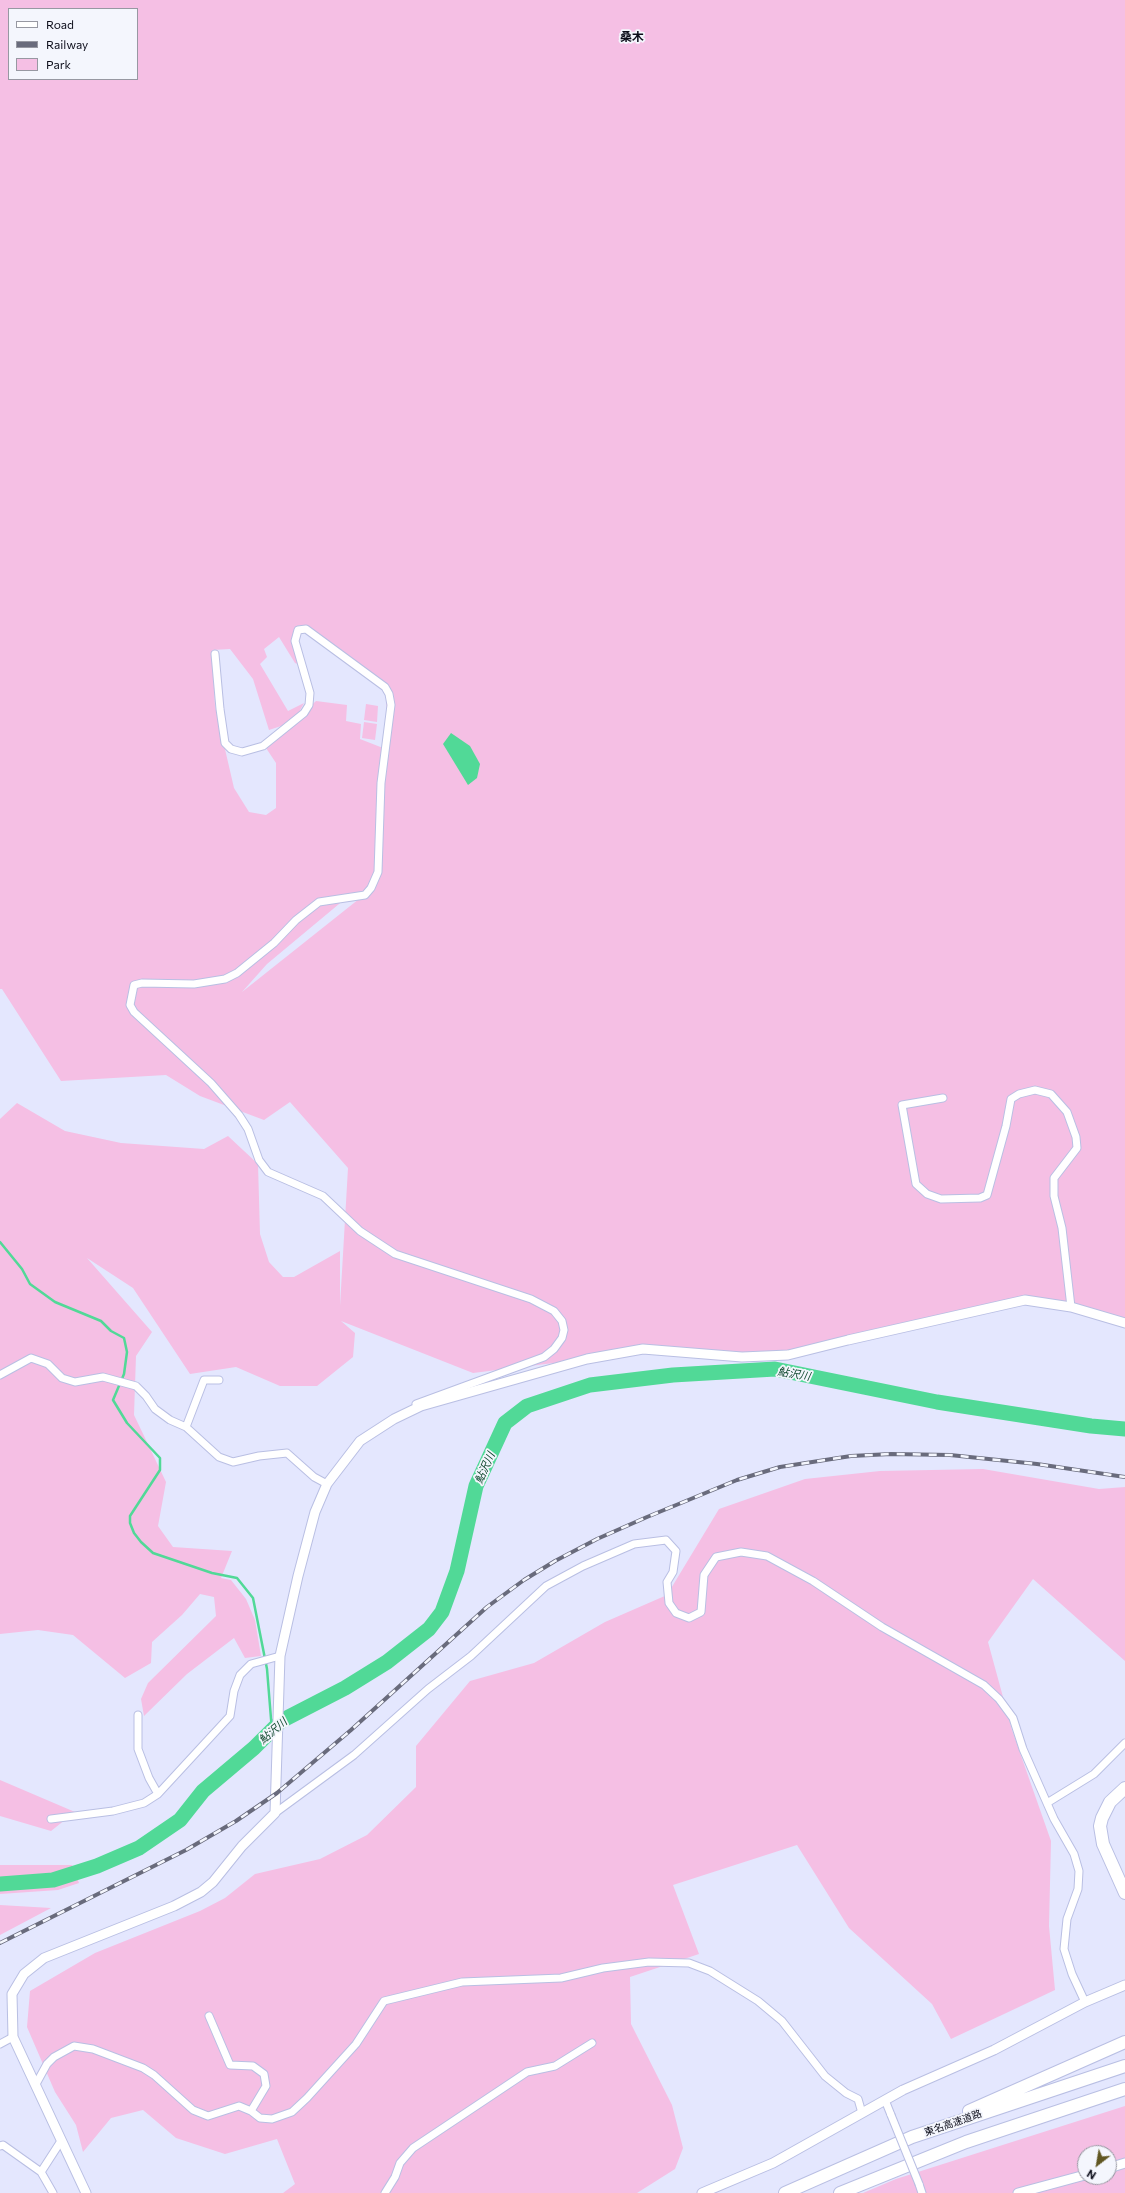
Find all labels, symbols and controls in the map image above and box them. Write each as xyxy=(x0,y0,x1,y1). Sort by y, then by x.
legend xyxy=(8,8,138,80)
text: Road xyxy=(46,17,74,31)
district label: 桑木 xyxy=(620,30,644,44)
text: Railway xyxy=(46,37,88,51)
text: Park xyxy=(46,57,71,71)
water label: 鮎沢川 xyxy=(777,1365,811,1383)
water label: 鮎沢川 xyxy=(472,1450,498,1486)
water label: 鮎沢川 xyxy=(256,1715,290,1747)
street label: 東名高速道路 xyxy=(923,2108,983,2138)
north arrow xyxy=(1077,2145,1117,2185)
text: N xyxy=(1084,2167,1098,2183)

